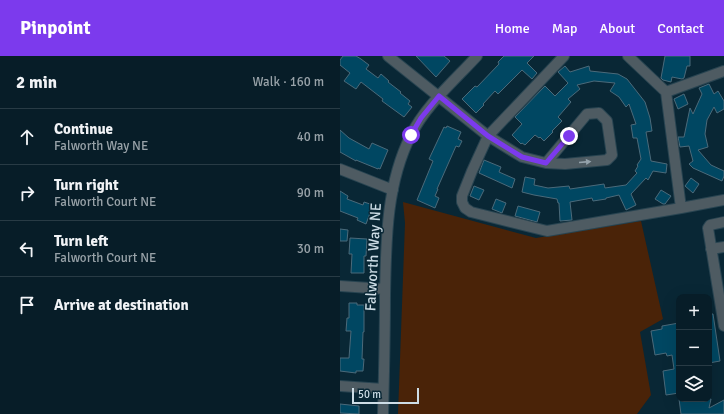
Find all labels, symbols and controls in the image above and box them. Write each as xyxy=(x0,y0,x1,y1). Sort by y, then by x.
text: Pinpoint xyxy=(20,16,91,40)
text: Home xyxy=(495,20,530,37)
text: Map xyxy=(552,20,577,37)
text: About xyxy=(599,20,635,37)
text: Contact xyxy=(657,20,704,37)
text: 2 min xyxy=(16,72,57,93)
text: Walk · 160 m xyxy=(253,74,324,90)
text: Continue xyxy=(54,120,113,138)
icon: ahead xyxy=(16,126,38,148)
route start xyxy=(402,126,420,144)
route end xyxy=(560,127,578,145)
text: 40 m xyxy=(297,129,324,145)
text: Falworth Way NE xyxy=(54,138,148,154)
one-way arrow xyxy=(579,159,591,166)
text: Turn right xyxy=(54,176,119,194)
icon: right xyxy=(16,182,38,204)
text: 90 m xyxy=(297,185,324,201)
text: Falworth Court NE xyxy=(54,194,156,210)
street label: Falworth Way NE xyxy=(361,202,385,312)
text: Turn left xyxy=(54,232,108,250)
icon: left xyxy=(16,238,38,260)
text: 30 m xyxy=(297,241,324,257)
text: Falworth Court NE xyxy=(54,250,156,266)
icon: arrive xyxy=(16,294,38,316)
map controls xyxy=(676,294,712,402)
button: + xyxy=(676,294,712,330)
text: Arrive at destination xyxy=(54,296,189,314)
button: − xyxy=(676,330,712,366)
button: layers xyxy=(676,366,712,402)
scale bar xyxy=(352,386,419,405)
text: 50 m xyxy=(358,388,381,401)

